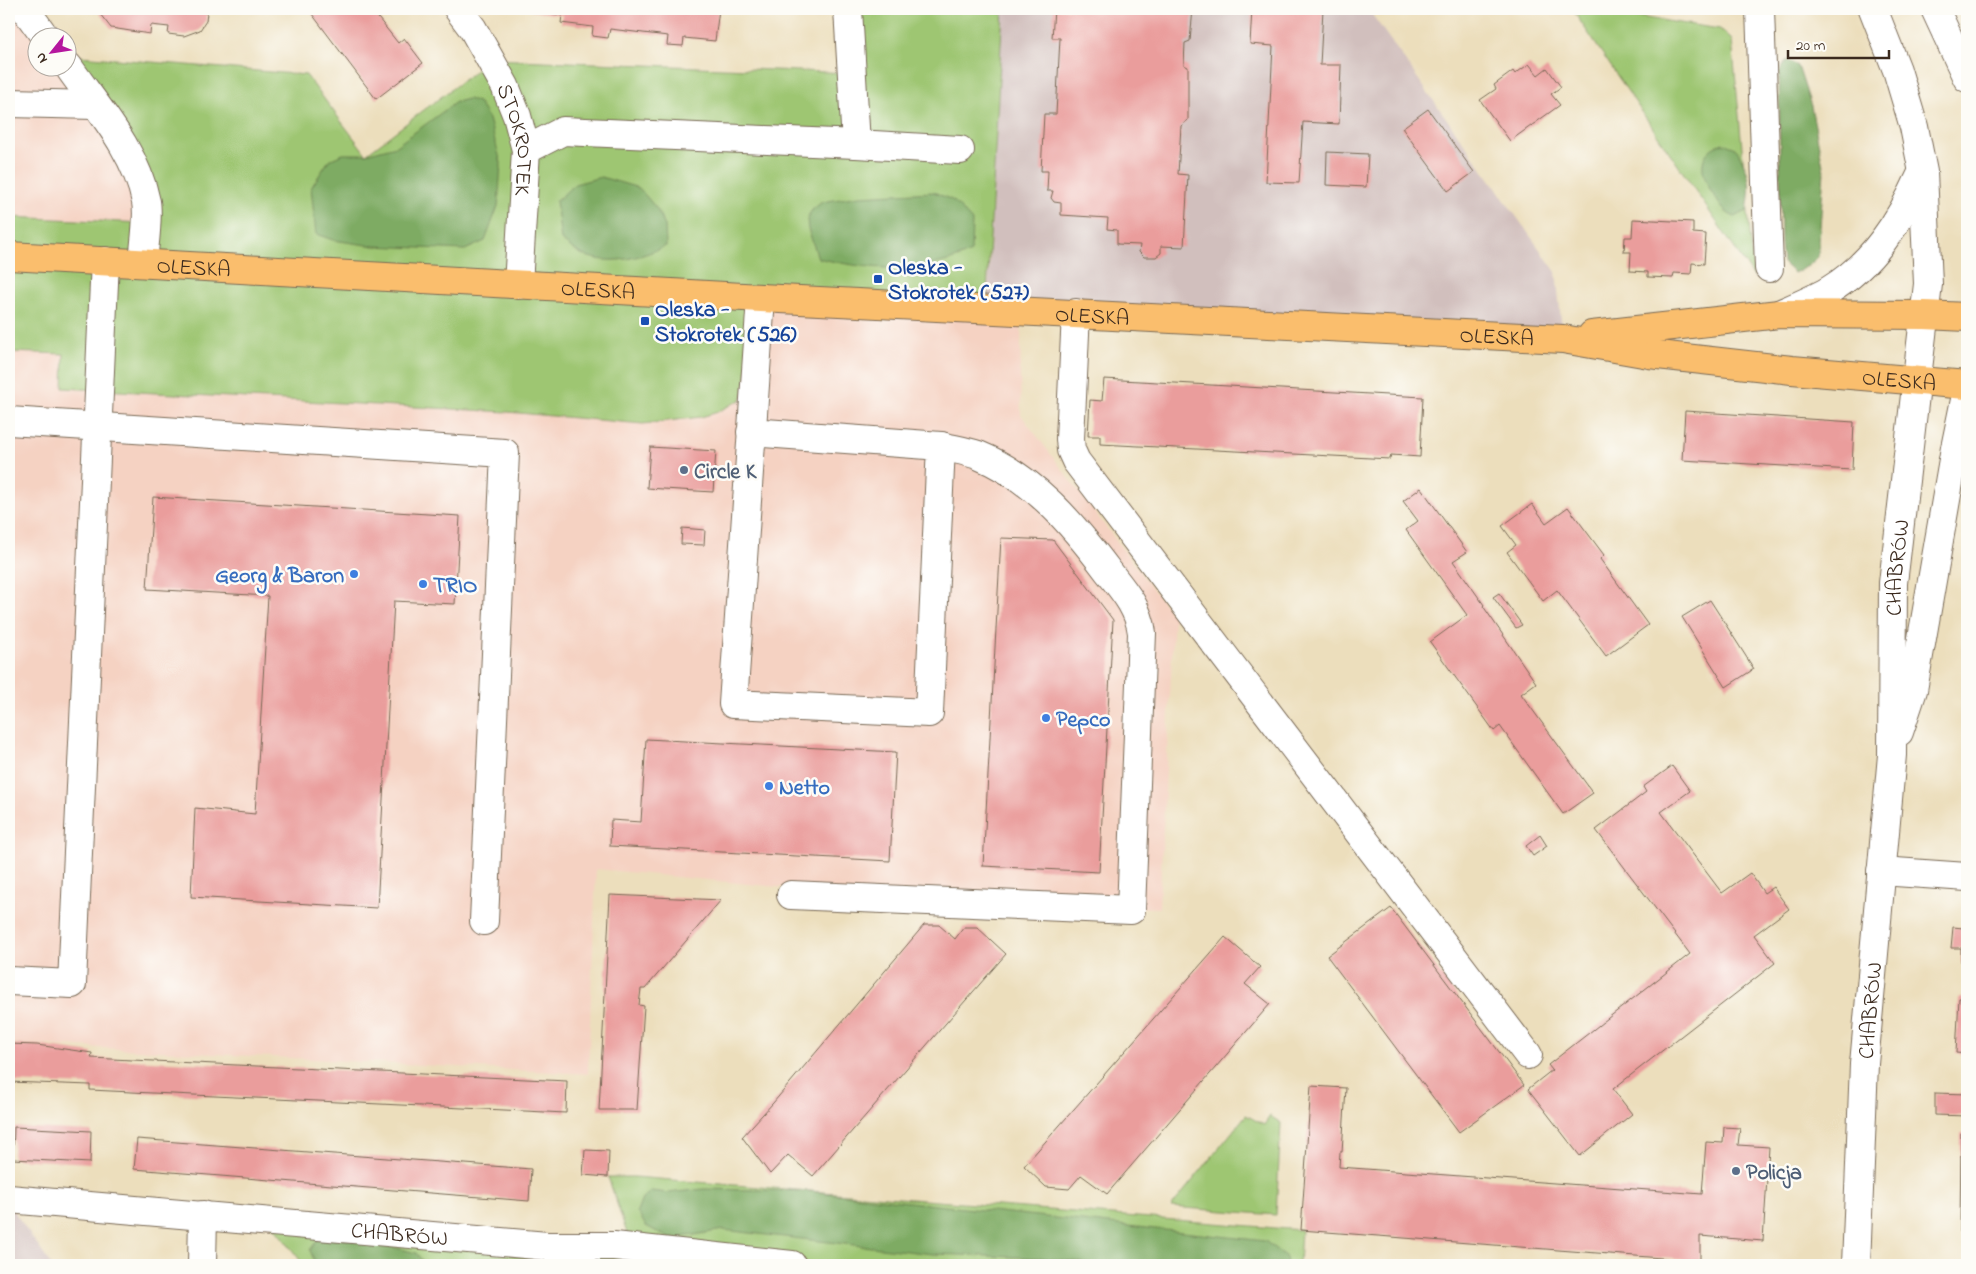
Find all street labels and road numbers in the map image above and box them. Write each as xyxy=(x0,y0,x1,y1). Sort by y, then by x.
street label: STOKROTEK xyxy=(487,79,539,197)
street label: OLESKA xyxy=(156,251,232,287)
street label: OLESKA xyxy=(560,274,636,310)
street label: OLESKA xyxy=(1054,300,1130,336)
street label: OLESKA xyxy=(1459,321,1535,356)
street label: OLESKA xyxy=(1861,363,1937,401)
street label: CHABRÓW xyxy=(1880,518,1919,616)
street label: CHABRÓW xyxy=(1852,961,1892,1060)
street label: CHABRÓW xyxy=(349,1216,449,1256)

